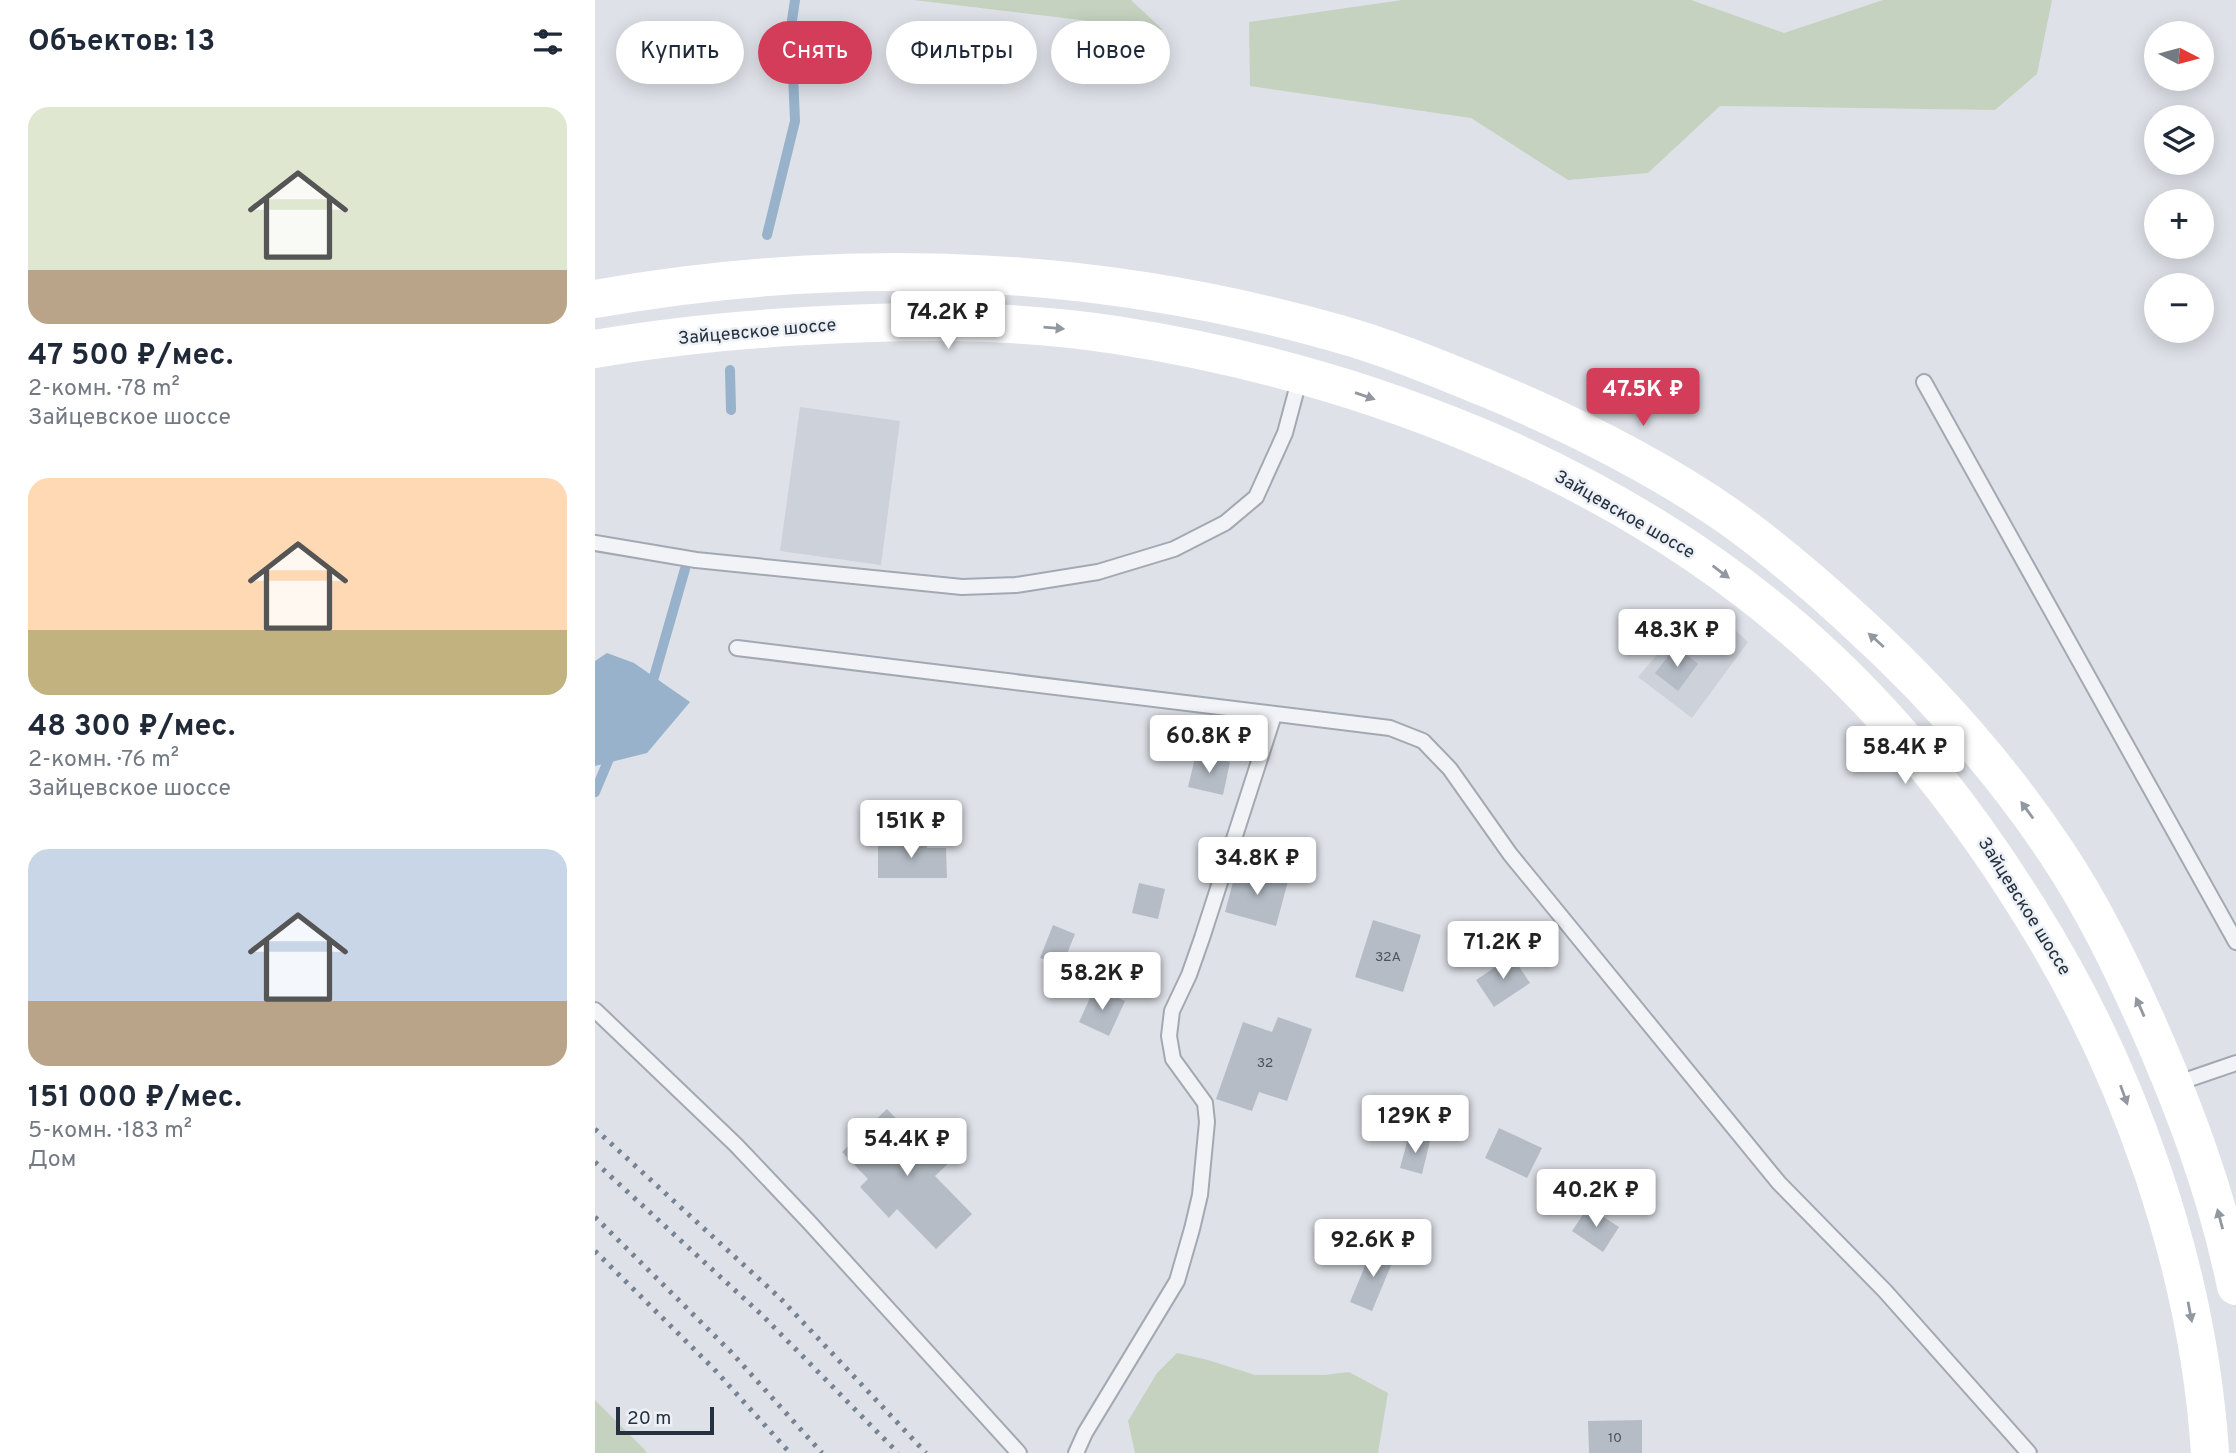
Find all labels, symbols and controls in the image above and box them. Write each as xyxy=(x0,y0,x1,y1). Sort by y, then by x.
chip: Купить xyxy=(616,21,744,84)
chip: Снять xyxy=(758,21,872,84)
chip: Фильтры xyxy=(886,21,1037,84)
chip: Новое xyxy=(1051,21,1170,84)
north arrow xyxy=(2144,21,2214,91)
map controls xyxy=(2144,21,2214,343)
icon: filters xyxy=(529,23,567,61)
text: Объектов: 13 xyxy=(28,24,215,61)
button: layers xyxy=(2144,105,2214,175)
icon: home xyxy=(235,152,361,278)
button: + xyxy=(2144,189,2214,259)
button: − xyxy=(2144,273,2214,343)
pin: 74.2K ₽ xyxy=(883,292,1013,351)
text: 74.2K ₽ xyxy=(907,299,989,328)
street label: Зайцевское шоссе xyxy=(677,314,837,351)
one-way arrow xyxy=(1043,323,1065,334)
text: 47 500 ₽/мес. xyxy=(28,338,233,375)
pin: 47.5K ₽ xyxy=(1578,368,1708,428)
text: 2-комн. · 78 m² xyxy=(28,375,180,404)
text: 47.5K ₽ xyxy=(1603,376,1684,405)
one-way arrow xyxy=(1355,391,1376,402)
text: Зайцевское шоссе xyxy=(28,404,231,433)
street label: Зайцевское шоссе xyxy=(1550,466,1699,565)
icon: home xyxy=(235,523,361,649)
one-way arrow xyxy=(1712,564,1730,579)
pin: 48.3K ₽ xyxy=(1612,610,1742,669)
text: 48.3K ₽ xyxy=(1634,617,1720,646)
one-way arrow xyxy=(1867,632,1885,648)
text: 48 300 ₽/мес. xyxy=(28,709,235,746)
pin: 60.8K ₽ xyxy=(1144,716,1274,775)
text: 60.8K ₽ xyxy=(1166,723,1252,752)
pin: 58.4K ₽ xyxy=(1840,726,1970,786)
text: 58.4K ₽ xyxy=(1862,734,1948,763)
text: 2-комн. · 76 m² xyxy=(28,746,179,775)
text: Зайцевское шоссе xyxy=(28,775,231,804)
pin: 151K ₽ xyxy=(854,800,968,860)
one-way arrow xyxy=(2020,801,2034,819)
text: 151K ₽ xyxy=(876,808,946,837)
street label: Зайцевское шоссе xyxy=(1972,833,2076,980)
pin: 34.8K ₽ xyxy=(1192,838,1322,897)
text: 34.8K ₽ xyxy=(1214,845,1300,874)
icon: home xyxy=(235,894,361,1020)
pin: 71.2K ₽ xyxy=(1438,922,1568,981)
text: 71.2K ₽ xyxy=(1464,929,1542,958)
house number: 32А xyxy=(1375,949,1401,966)
pin: 58.2K ₽ xyxy=(1037,953,1167,1012)
text: 58.2K ₽ xyxy=(1060,960,1144,989)
one-way arrow xyxy=(2134,997,2146,1017)
house number: 32 xyxy=(1257,1055,1273,1072)
text: 151 000 ₽/мес. xyxy=(28,1080,242,1117)
one-way arrow xyxy=(2119,1084,2130,1105)
pin: 129K ₽ xyxy=(1358,1096,1472,1155)
text: 129K ₽ xyxy=(1378,1103,1452,1132)
text: 5-комн. · 183 m² xyxy=(28,1117,192,1146)
pin: 54.4K ₽ xyxy=(842,1118,972,1178)
text: 54.4K ₽ xyxy=(864,1126,950,1155)
text: Дом xyxy=(28,1146,76,1175)
pin: 40.2K ₽ xyxy=(1531,1170,1661,1229)
text: 40.2K ₽ xyxy=(1553,1177,1639,1206)
one-way arrow xyxy=(2215,1208,2225,1229)
pin: 92.6K ₽ xyxy=(1308,1220,1438,1279)
text: 92.6K ₽ xyxy=(1330,1227,1416,1256)
one-way arrow xyxy=(2184,1301,2195,1323)
scale bar xyxy=(616,1404,714,1436)
text: 20 m xyxy=(627,1407,671,1431)
house number: 10 xyxy=(1608,1430,1622,1447)

